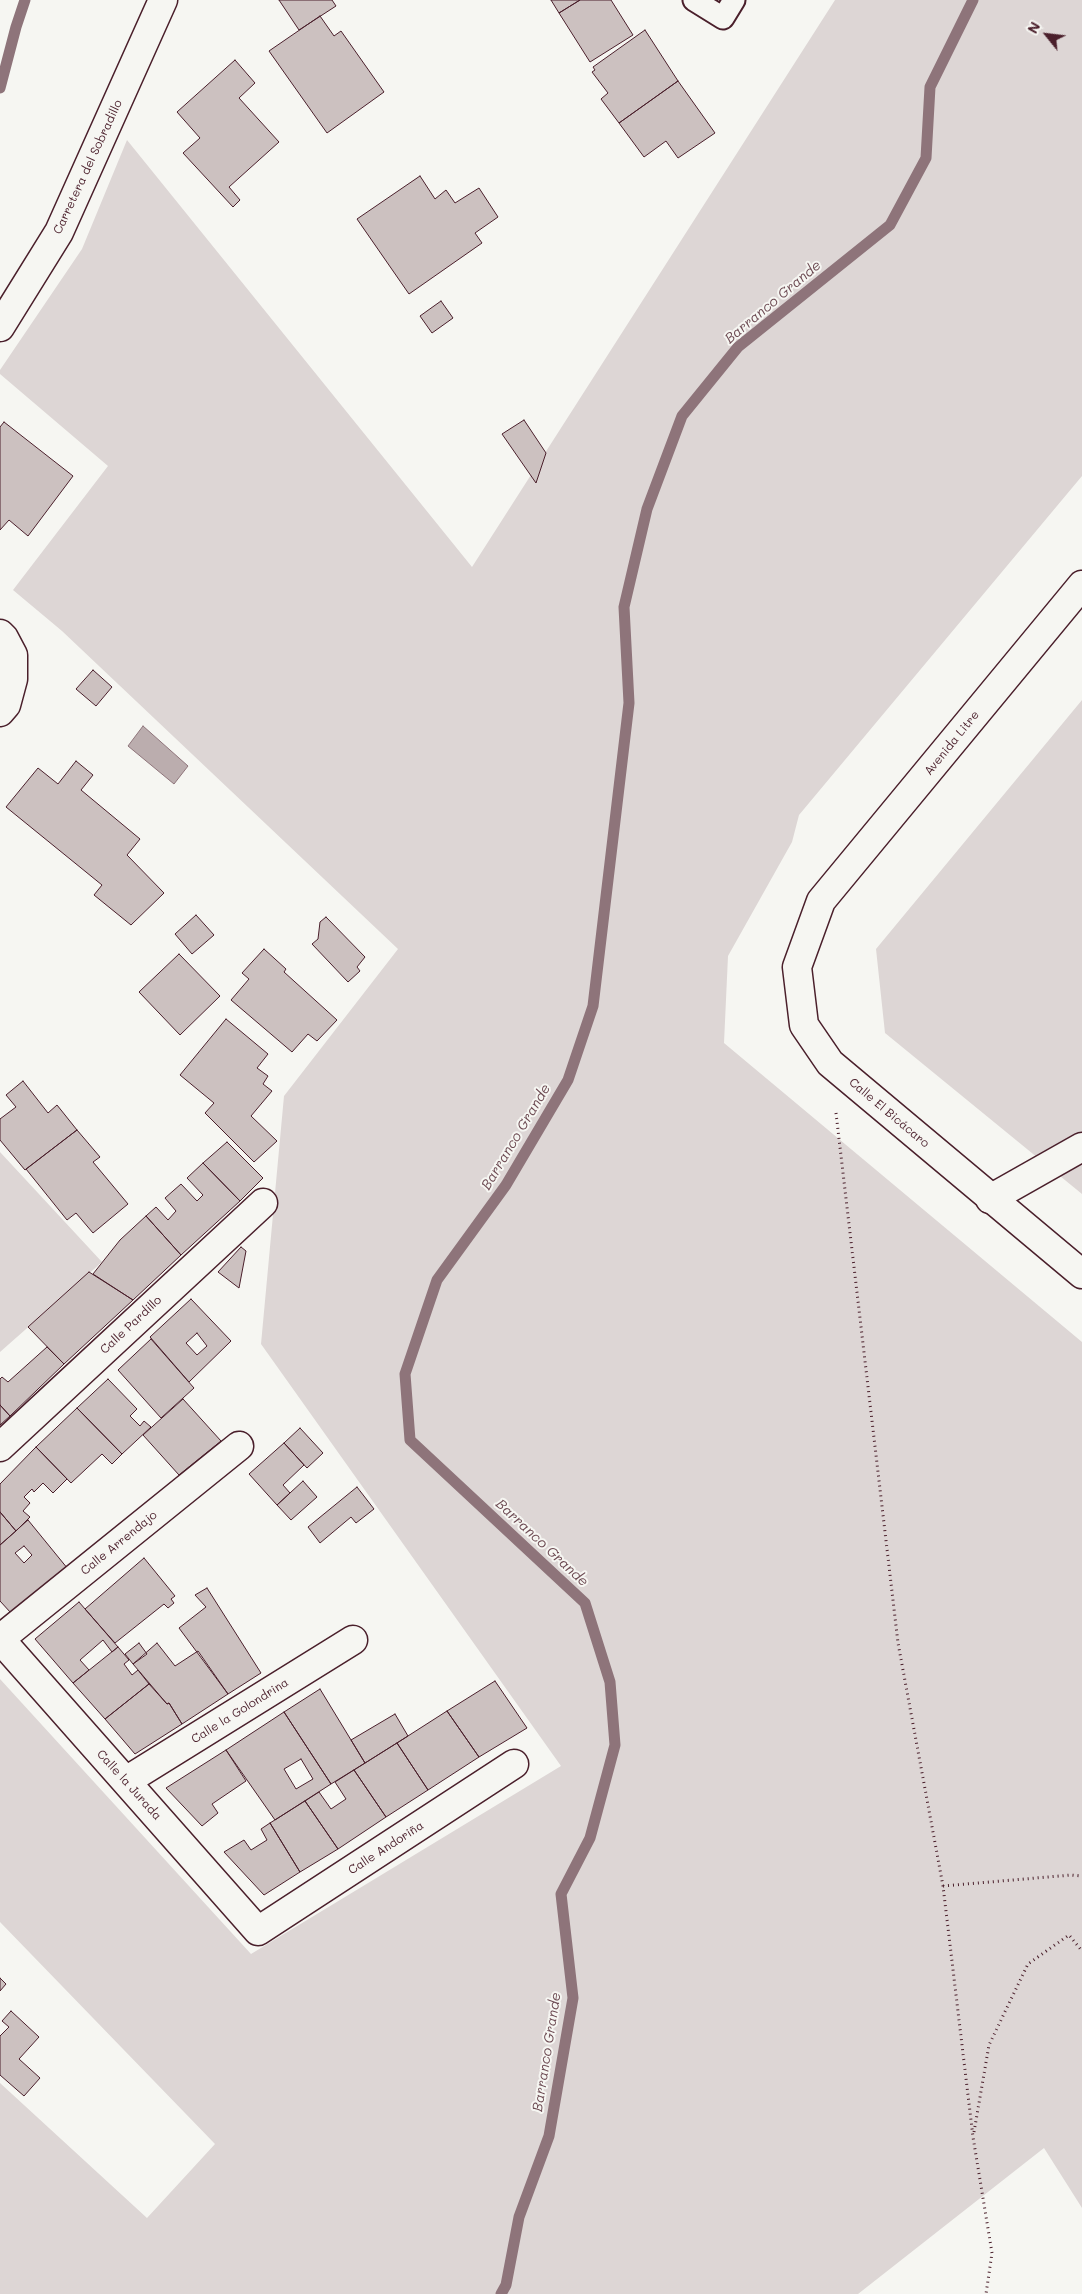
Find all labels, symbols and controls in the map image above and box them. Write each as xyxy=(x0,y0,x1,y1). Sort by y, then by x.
north arrow xyxy=(1022,10,1072,60)
text: N xyxy=(1023,18,1044,37)
street label: Carretera del Sobradillo xyxy=(50,97,126,237)
water label: Barranco Grande xyxy=(721,257,825,347)
street label: Avenida Litre xyxy=(922,708,982,778)
street label: Calle El Bicácaro xyxy=(846,1075,932,1151)
water label: Barranco Grande xyxy=(478,1081,554,1193)
street label: Calle Pardillo xyxy=(97,1293,165,1357)
water label: Barranco Grande xyxy=(492,1496,592,1590)
street label: Calle Arrendajo xyxy=(78,1508,160,1578)
street label: Calle la Golondrina xyxy=(189,1675,291,1747)
street label: Calle la Jurada xyxy=(94,1747,164,1823)
street label: Calle Andoriña xyxy=(346,1818,426,1878)
water label: Barranco Grande xyxy=(529,1991,565,2113)

